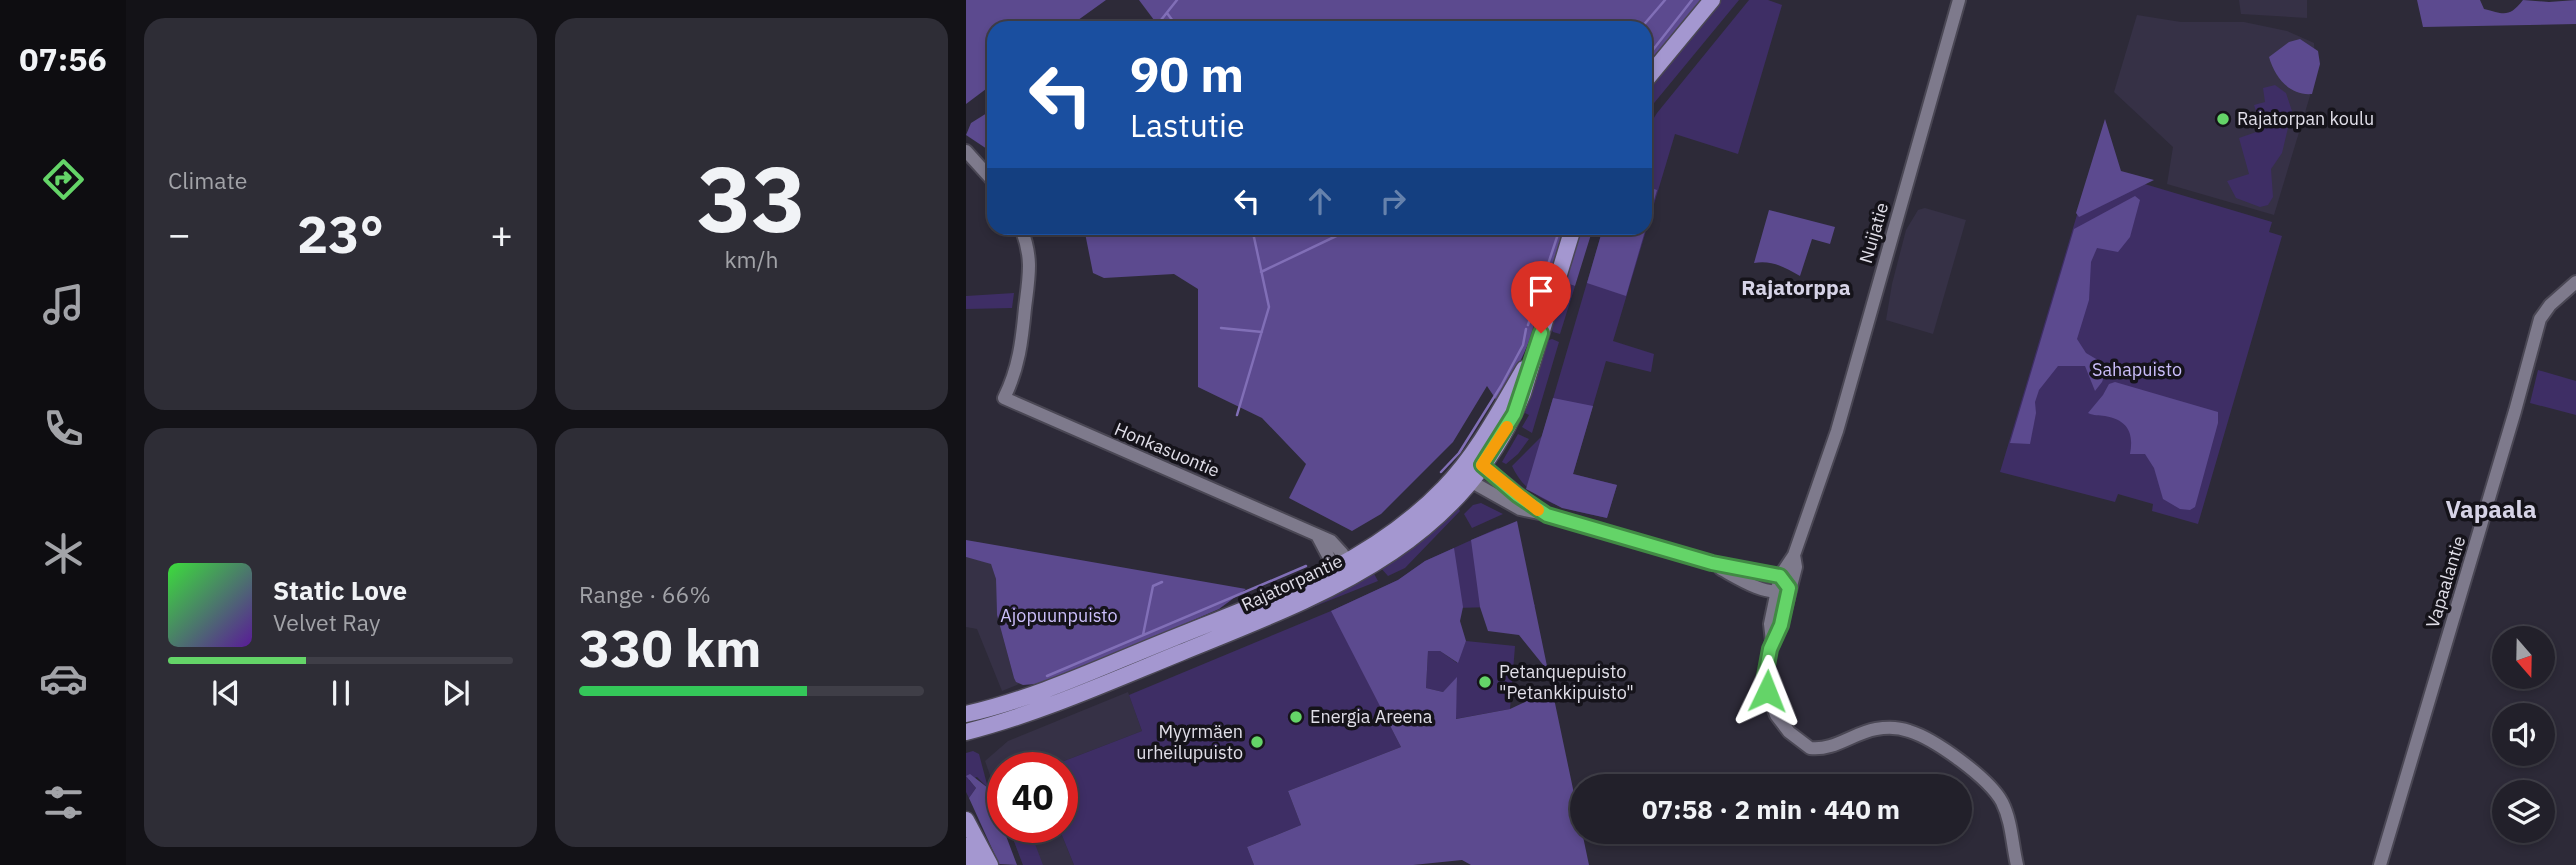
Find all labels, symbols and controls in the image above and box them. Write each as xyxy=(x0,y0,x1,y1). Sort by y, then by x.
text: 07:56 xyxy=(19,38,107,80)
text: 90 m xyxy=(1130,42,1244,105)
icon: left xyxy=(1015,49,1106,140)
text: Lastutie xyxy=(1130,104,1245,146)
place label: Rajatorpan koulu xyxy=(2237,107,2374,130)
marker: Rajatorpan koulu xyxy=(2215,111,2231,127)
text: 33 xyxy=(697,139,806,257)
icon: directions xyxy=(39,155,88,204)
text: Climate xyxy=(168,165,247,195)
icon: left xyxy=(1228,182,1266,220)
icon: ahead xyxy=(1301,182,1339,220)
icon: right xyxy=(1374,182,1412,220)
text: 23° xyxy=(297,200,384,267)
street label: Nuijatie xyxy=(1854,200,1893,266)
text: − xyxy=(168,209,191,258)
text: + xyxy=(490,209,513,258)
text: km/h xyxy=(724,244,779,274)
pin xyxy=(1511,261,1571,333)
icon: arrive xyxy=(1522,272,1560,310)
district label: Rajatorppa xyxy=(1741,273,1851,301)
icon: music xyxy=(39,280,88,329)
park label: Sahapuisto xyxy=(2092,358,2182,381)
icon: phone xyxy=(39,404,88,453)
street label: Honkasuontie xyxy=(1111,417,1223,482)
district label: Vapaala xyxy=(2445,493,2537,525)
icon: climate xyxy=(39,529,88,578)
street label: Vapaalantie xyxy=(2421,533,2470,631)
street label: Rajatorpantie xyxy=(1238,549,1346,616)
text: Static Love xyxy=(273,573,407,607)
text: Range · 66% xyxy=(579,579,711,609)
park label: Ajopuunpuisto xyxy=(1000,604,1118,627)
text: Velvet Ray xyxy=(273,607,380,637)
text: 330 km xyxy=(579,614,761,681)
north arrow xyxy=(2492,626,2555,690)
map controls xyxy=(2492,626,2555,843)
icon: car xyxy=(39,654,88,703)
position arrow xyxy=(1730,654,1804,728)
place label: Petanquepuisto "Petankkipuisto" xyxy=(1499,660,1634,704)
icon: previous xyxy=(207,674,245,712)
icon: pause xyxy=(322,674,360,712)
icon: next xyxy=(437,674,475,712)
marker: Petanquepuisto "Petankkipuisto" xyxy=(1477,674,1493,690)
button: sound xyxy=(2492,703,2555,766)
place label: Energia Areena xyxy=(1310,705,1433,728)
marker: Energia Areena xyxy=(1288,709,1304,725)
place label: Myyrmäen urheilupuisto xyxy=(1136,720,1243,764)
marker: Myyrmäen urheilupuisto xyxy=(1249,734,1265,750)
speed limit sign: 40 xyxy=(987,752,1078,843)
icon: filters xyxy=(39,778,88,827)
button: layers xyxy=(2492,780,2555,843)
text: 07:58 · 2 min · 440 m xyxy=(1642,792,1900,826)

